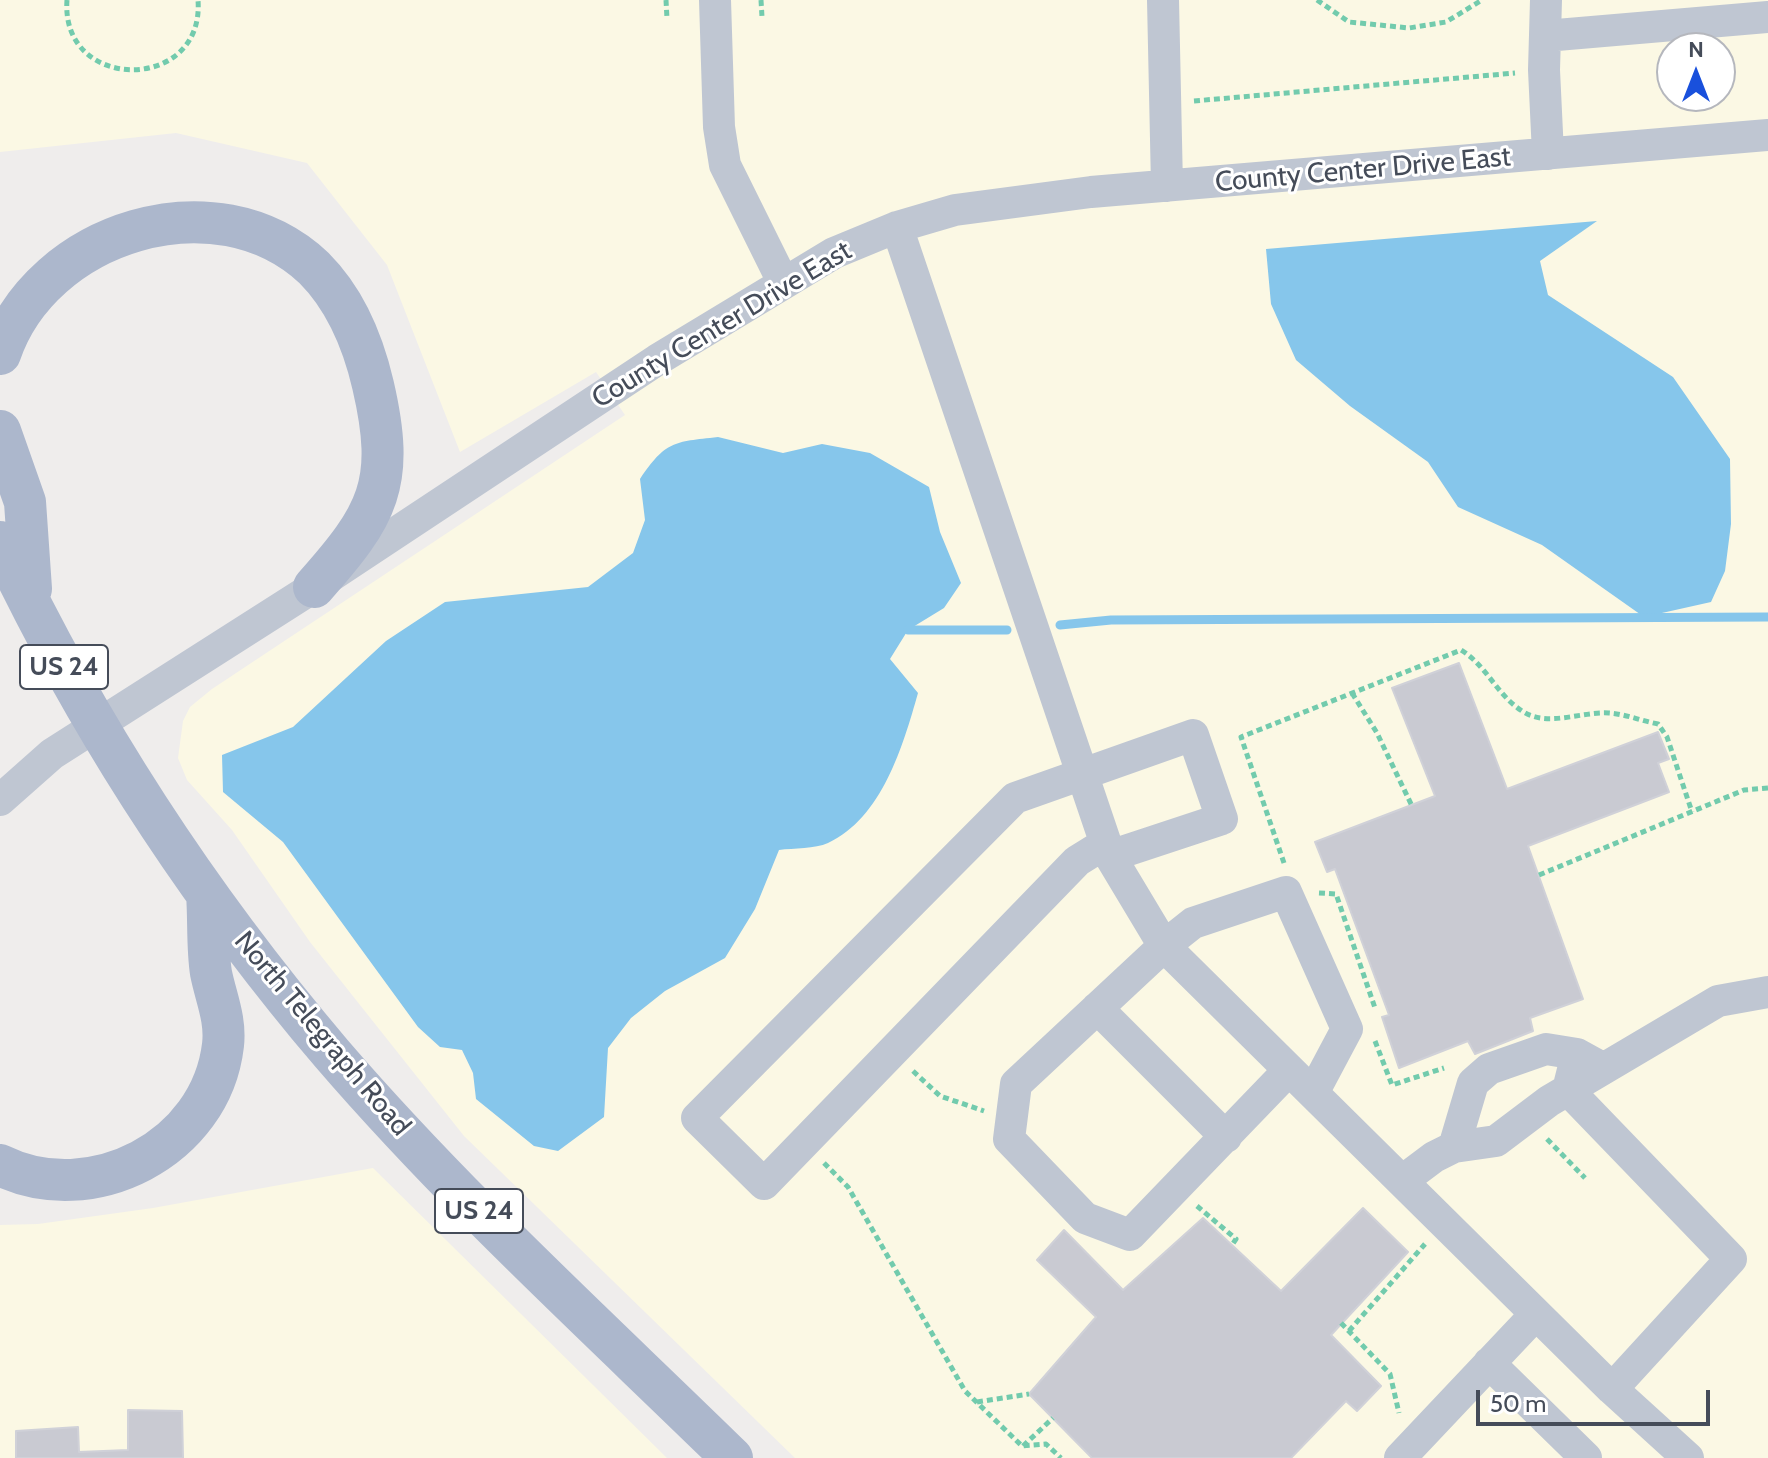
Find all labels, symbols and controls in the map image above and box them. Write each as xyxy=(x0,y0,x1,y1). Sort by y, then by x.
north arrow xyxy=(1656,32,1736,112)
text: N xyxy=(1688,36,1704,63)
street label: County Center Drive East xyxy=(1214,140,1512,200)
street label: County Center Drive East xyxy=(586,234,858,416)
road number: US 24 xyxy=(20,645,108,689)
street label: North Telegraph Road xyxy=(227,925,417,1143)
road number: US 24 xyxy=(435,1189,523,1233)
scale bar xyxy=(1480,1374,1714,1424)
text: 50 m xyxy=(1490,1389,1546,1418)

